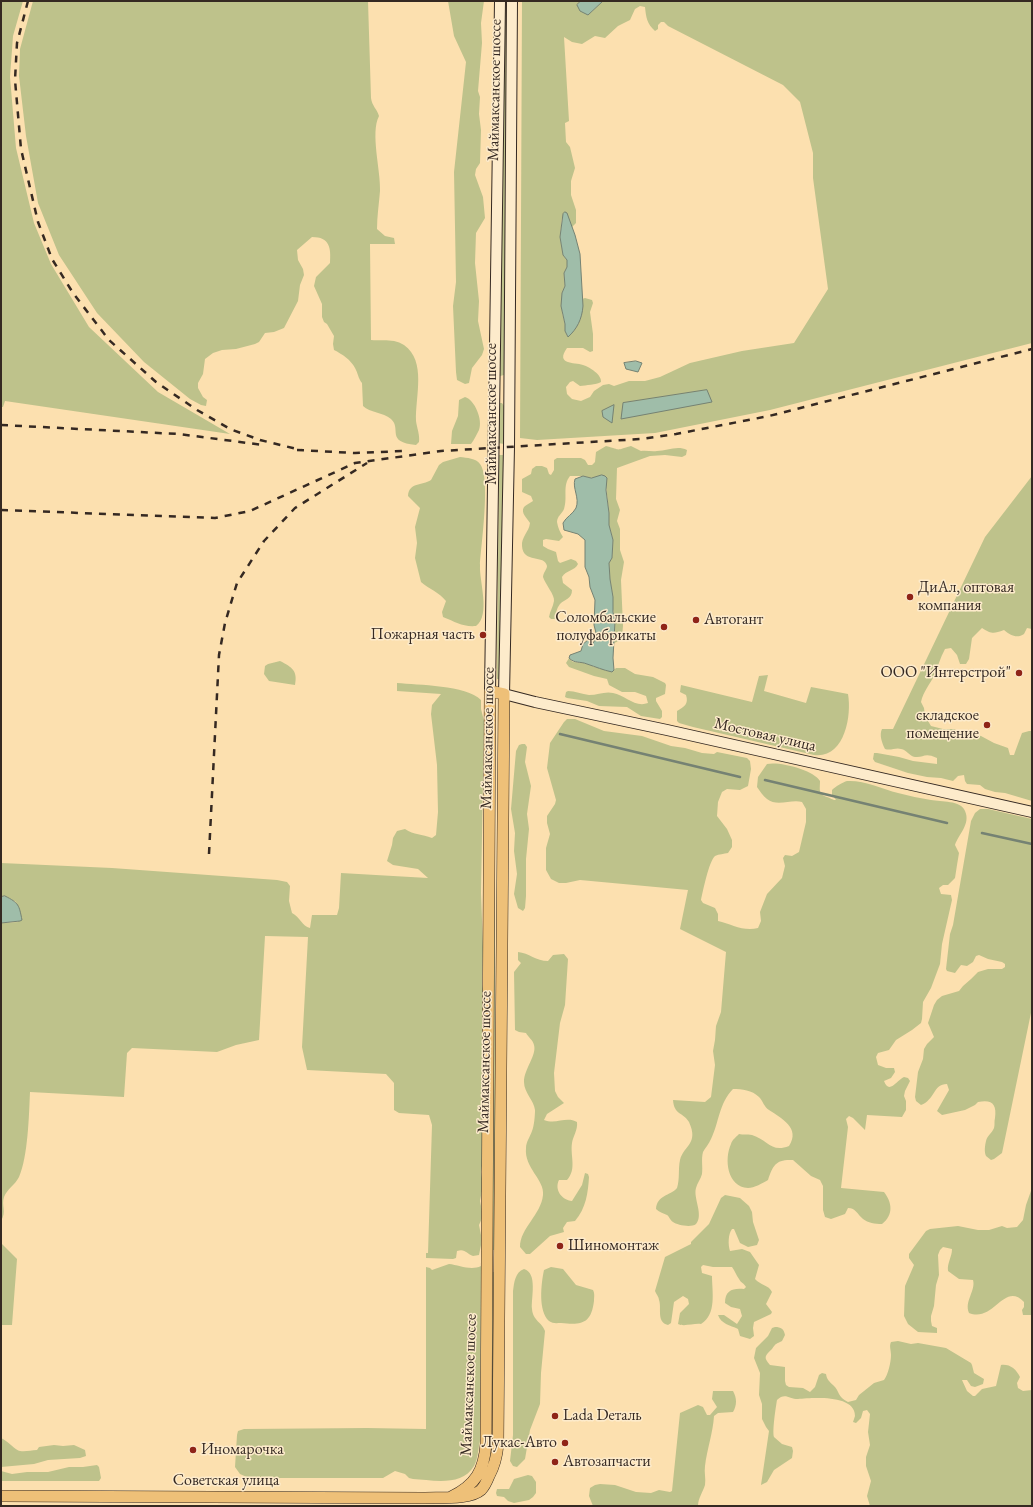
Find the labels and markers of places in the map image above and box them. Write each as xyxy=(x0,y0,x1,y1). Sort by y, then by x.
place label: ДиАл, оптовая компания xyxy=(918,578,1014,616)
marker: ДиАл, оптовая компания xyxy=(905,592,915,602)
place label: Соломбальские полуфабрикаты xyxy=(555,608,656,646)
place label: Автогант xyxy=(704,610,763,630)
marker: Автогант xyxy=(691,615,701,625)
marker: Соломбальские полуфабрикаты xyxy=(659,622,669,632)
place label: Пожарная часть xyxy=(370,625,475,645)
marker: Пожарная часть xyxy=(478,630,488,640)
place label: ООО "Интерстрой" xyxy=(881,663,1011,683)
marker: ООО "Интерстрой" xyxy=(1014,668,1024,678)
place label: складское помещение xyxy=(907,706,979,744)
marker: складское помещение xyxy=(982,720,992,730)
place label: Шиномонтаж xyxy=(568,1236,659,1256)
marker: Шиномонтаж xyxy=(555,1241,565,1251)
place label: Lada Dеталь xyxy=(563,1406,642,1426)
marker: Lada Dеталь xyxy=(550,1411,560,1421)
place label: Лукас-Авто xyxy=(482,1433,557,1453)
marker: Лукас-Авто xyxy=(560,1438,570,1448)
place label: Иномарочка xyxy=(201,1440,284,1460)
marker: Иномарочка xyxy=(188,1445,198,1455)
place label: Автозапчасти xyxy=(563,1452,651,1472)
marker: Автозапчасти xyxy=(550,1457,560,1467)

